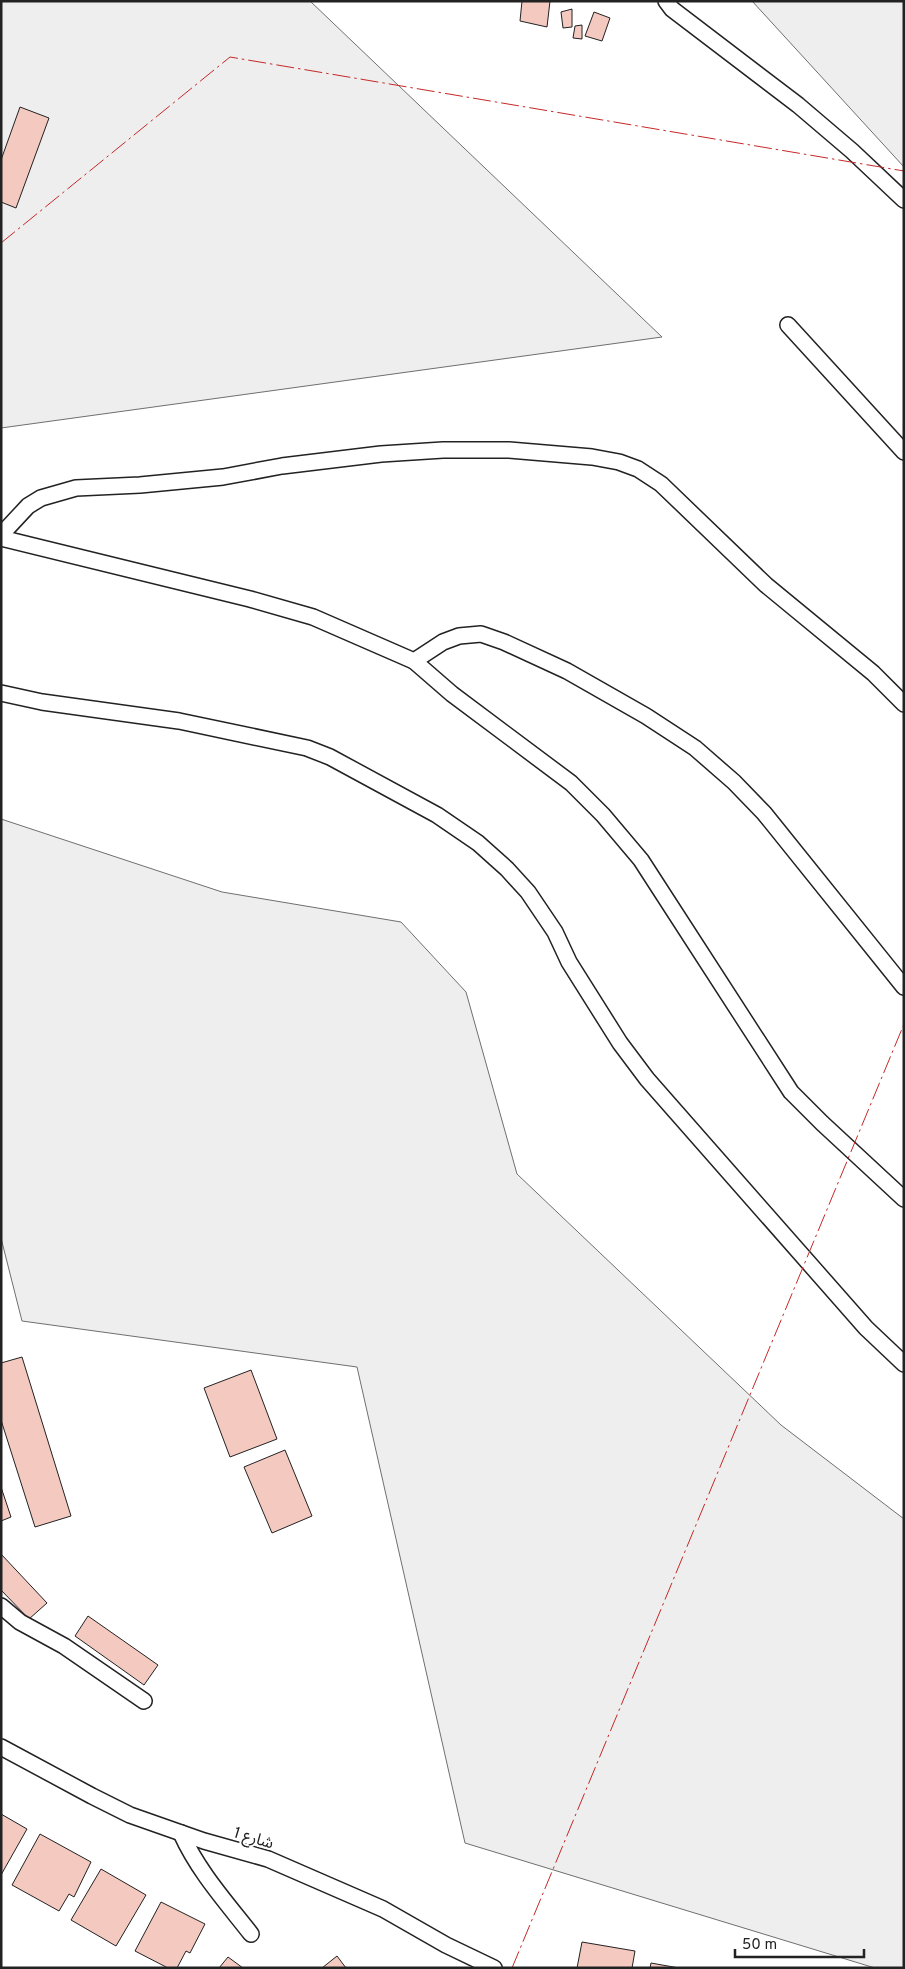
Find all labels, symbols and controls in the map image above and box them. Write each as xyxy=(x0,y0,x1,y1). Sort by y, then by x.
street label: شارع 1 xyxy=(231,1823,276,1855)
scale bar xyxy=(735,1926,864,1958)
text: 50 m xyxy=(742,1936,777,1955)

